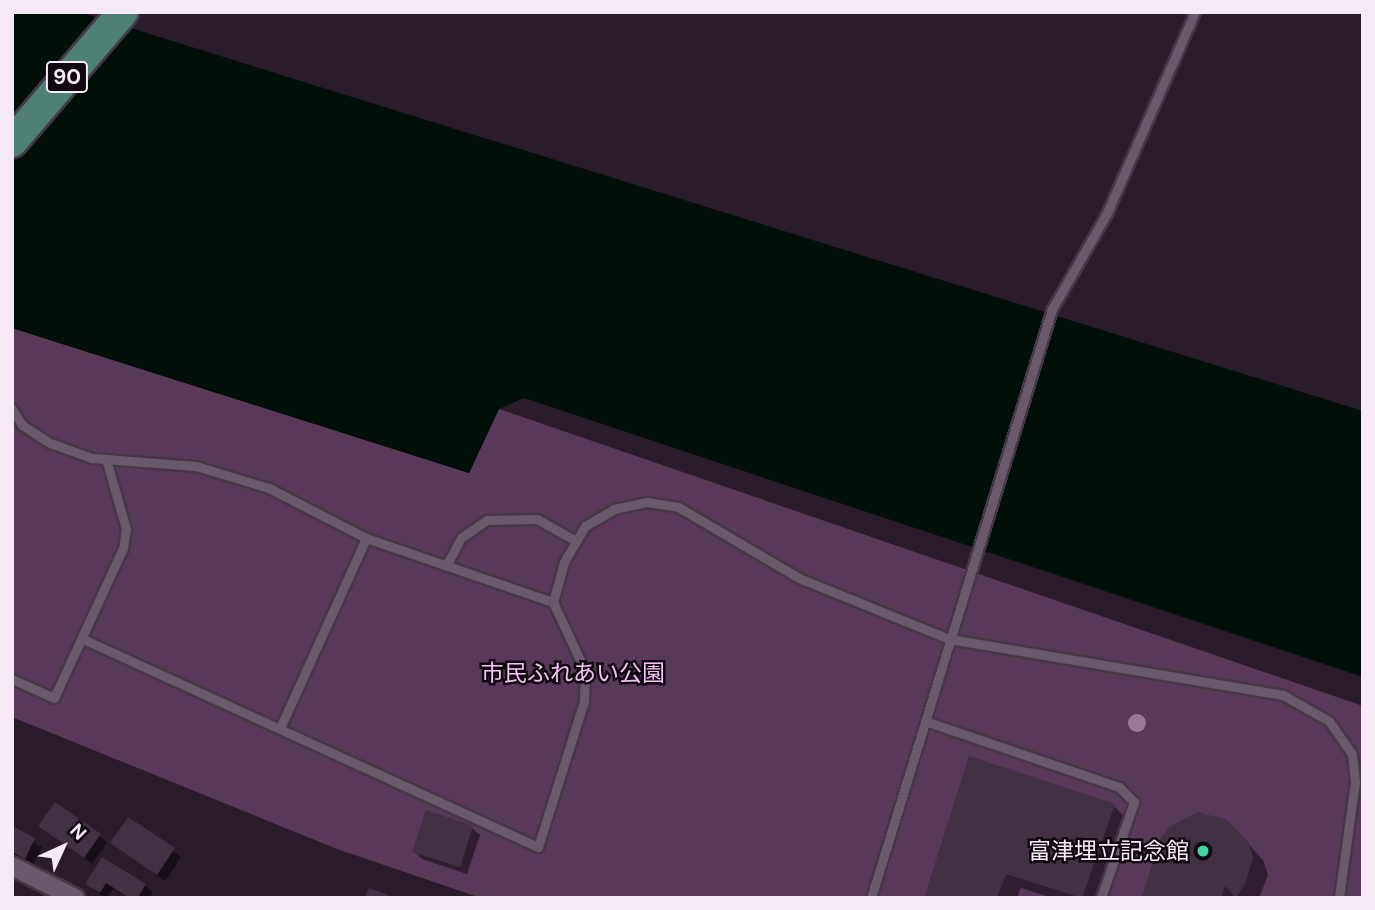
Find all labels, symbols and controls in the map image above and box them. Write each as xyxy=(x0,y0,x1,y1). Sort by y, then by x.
road number: 90 xyxy=(44,60,90,94)
park label: 市民ふれあい公園 xyxy=(481,659,665,687)
north arrow xyxy=(28,812,98,882)
text: N xyxy=(64,818,92,846)
place label: 富津埋立記念館 xyxy=(1028,837,1189,865)
marker: 富津埋立記念館 xyxy=(1195,843,1211,859)

